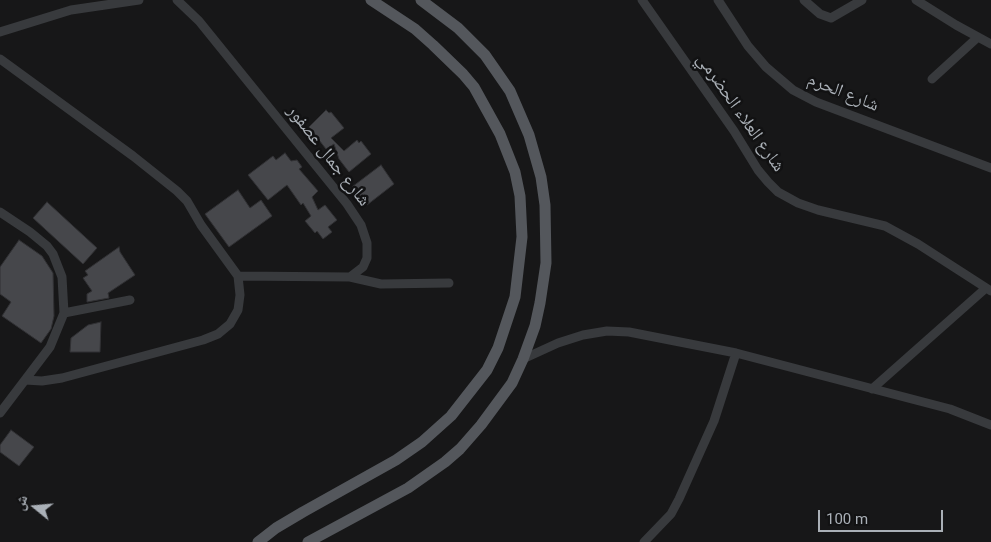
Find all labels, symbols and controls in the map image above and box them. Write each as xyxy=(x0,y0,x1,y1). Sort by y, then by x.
street label: شارع العلاء الحضرمي xyxy=(691,50,789,176)
street label: شارع الحرم xyxy=(804,69,882,117)
street label: شارع جمال عصفور xyxy=(282,101,374,211)
north arrow xyxy=(10,482,60,532)
text: ش xyxy=(11,493,30,512)
scale bar xyxy=(821,500,946,532)
text: 100 m xyxy=(826,510,868,528)

